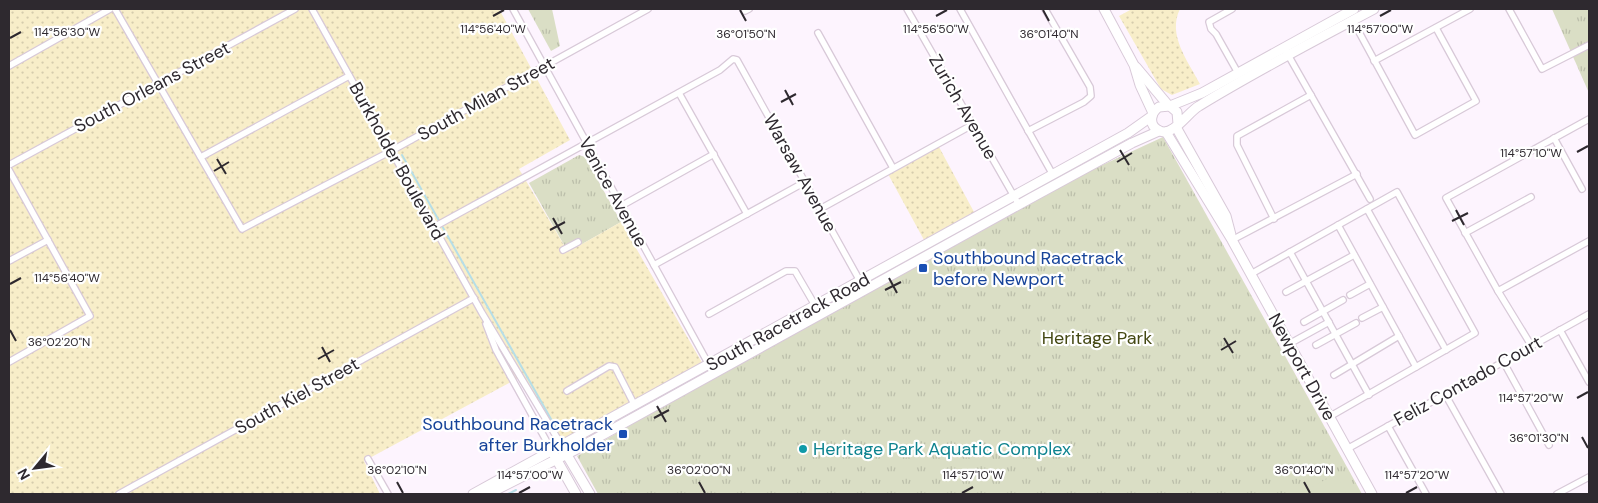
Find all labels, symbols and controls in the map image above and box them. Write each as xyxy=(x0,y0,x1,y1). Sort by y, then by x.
text: 114°56'40"W xyxy=(460,21,526,37)
text: 114°56'50"W xyxy=(903,21,969,37)
text: 114°57'00"W xyxy=(1347,21,1413,37)
text: 114°56'30"W xyxy=(34,24,100,40)
text: 36°01'50"N xyxy=(716,26,776,42)
text: 36°01'40"N xyxy=(1019,26,1079,42)
street label: South Orleans Street xyxy=(70,36,234,138)
street label: Zurich Avenue xyxy=(923,50,1003,164)
street label: South Milan Street xyxy=(413,51,559,147)
street label: Burkholder Boulevard xyxy=(344,78,450,244)
street label: Warsaw Avenue xyxy=(758,110,842,236)
street label: Venice Avenue xyxy=(573,133,653,251)
text: 114°57'10"W xyxy=(1500,145,1562,161)
place label: Southbound Racetrack before Newport xyxy=(933,246,1124,291)
marker: Southbound Racetrack before Newport xyxy=(917,262,929,274)
street label: South Racetrack Road xyxy=(702,267,874,377)
text: 114°56'40"W xyxy=(34,270,100,286)
street label: Newport Drive xyxy=(1263,309,1341,425)
park label: Heritage Park xyxy=(1042,326,1152,350)
street label: Feliz Contado Court xyxy=(1390,330,1546,432)
text: 36°02'20"N xyxy=(28,334,90,350)
street label: South Kiel Street xyxy=(231,352,363,440)
text: 114°57'20"W xyxy=(1499,390,1564,406)
place label: Southbound Racetrack after Burkholder xyxy=(422,412,613,457)
marker: Southbound Racetrack after Burkholder xyxy=(617,428,629,440)
text: 36°01'30"N xyxy=(1509,430,1569,446)
place label: Heritage Park Aquatic Complex xyxy=(813,437,1071,461)
north arrow xyxy=(10,443,60,493)
marker: Heritage Park Aquatic Complex xyxy=(797,443,809,455)
text: 36°02'10"N xyxy=(367,462,427,478)
text: 36°02'00"N xyxy=(667,462,731,478)
text: 36°01'40"N xyxy=(1274,462,1334,478)
text: N xyxy=(13,465,34,483)
text: 114°57'00"W xyxy=(497,467,563,483)
text: 114°57'10"W xyxy=(942,467,1004,483)
text: 114°57'20"W xyxy=(1385,467,1450,483)

